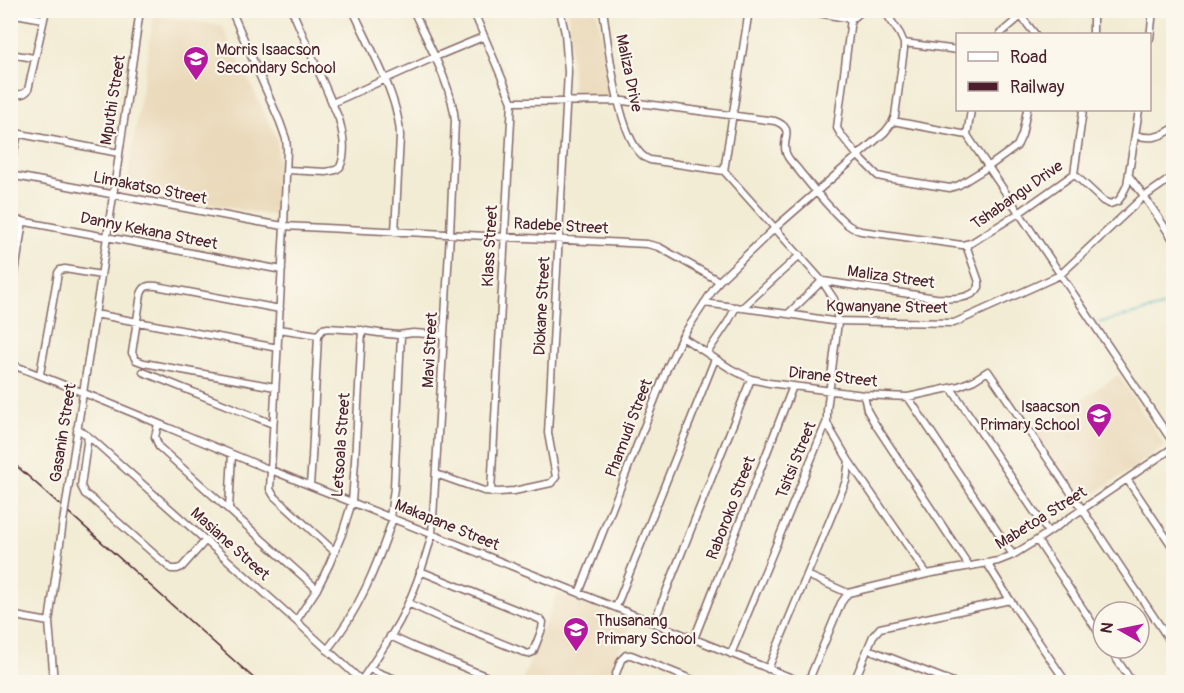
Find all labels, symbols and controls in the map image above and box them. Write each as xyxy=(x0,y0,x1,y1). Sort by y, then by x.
street label: Maliza Drive xyxy=(611,32,647,114)
legend xyxy=(956,33,1151,111)
place label: Morris Isaacson Secondary School xyxy=(216,40,336,78)
school or university icon: Morris Isaacson Secondary School xyxy=(181,44,211,82)
text: Road xyxy=(1010,46,1047,69)
street label: Mputhi Street xyxy=(96,53,130,146)
text: Railway xyxy=(1010,76,1065,99)
street label: Tshabangu Drive xyxy=(967,156,1067,234)
street label: Limakatso Street xyxy=(91,167,209,209)
street label: Klass Street xyxy=(478,204,502,288)
street label: Danny Kekana Street xyxy=(79,208,220,254)
street label: Radebe Street xyxy=(513,214,610,239)
street label: Diokane Street xyxy=(529,256,555,356)
street label: Maliza Street xyxy=(846,261,937,293)
street label: Kgwanyane Street xyxy=(826,296,949,318)
street label: Mavi Street xyxy=(418,311,442,388)
street label: Dirane Street xyxy=(788,362,879,392)
street label: Phamudi Street xyxy=(601,376,657,480)
street label: Gasanin Street xyxy=(45,382,81,484)
street label: Letsoala Street xyxy=(327,392,355,498)
place label: Isaacson Primary School xyxy=(980,397,1080,435)
school or university icon: Isaacson Primary School xyxy=(1084,401,1114,439)
street label: Tsitsi Street xyxy=(771,418,821,501)
street label: Raboroko Street xyxy=(702,453,760,563)
street label: Mabetoa Street xyxy=(992,482,1091,554)
street label: Makapane Street xyxy=(392,495,503,555)
street label: Masiane Street xyxy=(186,503,274,585)
north arrow xyxy=(1091,600,1151,660)
place label: Thusanang Primary School xyxy=(596,611,696,649)
school or university icon: Thusanang Primary School xyxy=(561,615,591,653)
text: N xyxy=(1096,621,1118,635)

